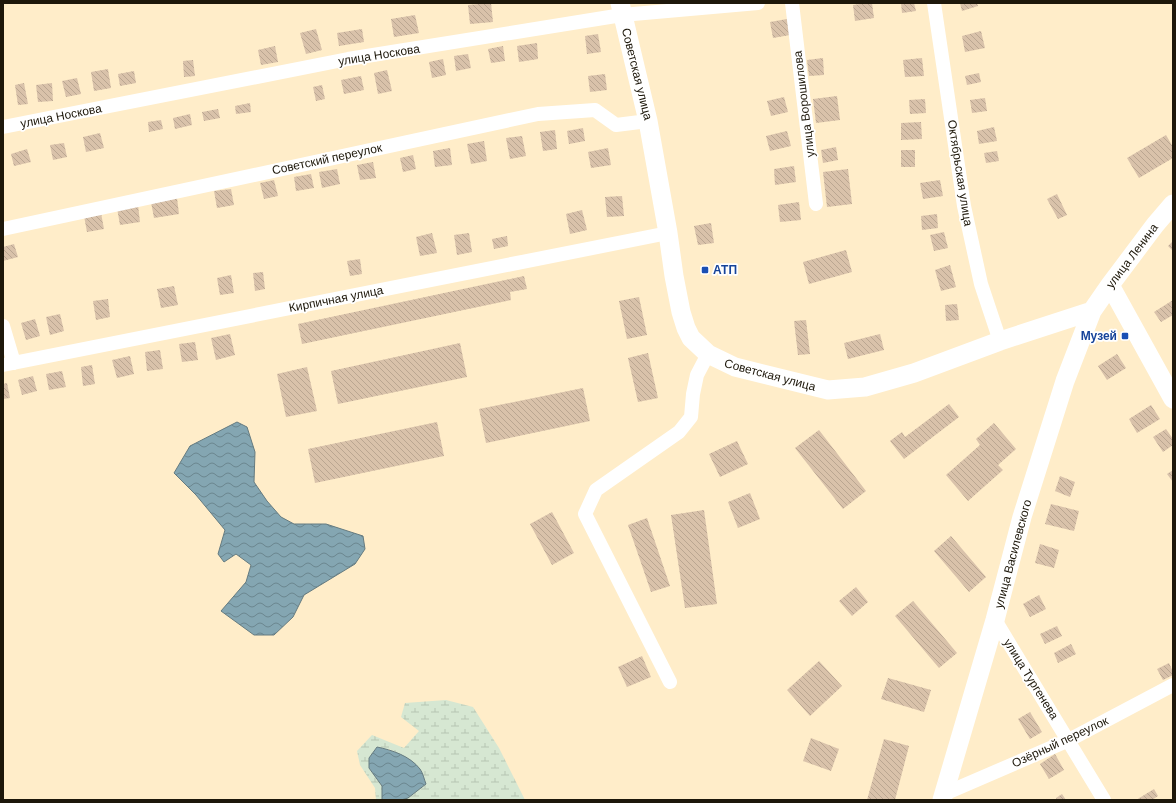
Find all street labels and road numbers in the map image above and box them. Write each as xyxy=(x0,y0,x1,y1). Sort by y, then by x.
street label: Советская улица xyxy=(618,26,656,122)
street label: улица Носкова xyxy=(337,41,421,69)
street label: улица Ворошилова xyxy=(789,49,818,158)
street label: улица Носкова xyxy=(19,100,103,132)
street label: Октябрьская улица xyxy=(944,119,976,228)
street label: Советский переулок xyxy=(270,139,384,178)
street label: улица Ленина xyxy=(1102,220,1162,292)
street label: Кирпичная улица xyxy=(287,282,385,316)
street label: Советская улица xyxy=(722,355,818,395)
street label: улица Василевского xyxy=(991,497,1035,610)
street label: улица Тургенева xyxy=(1000,636,1062,723)
street label: Озёрный переулок xyxy=(1009,712,1111,771)

